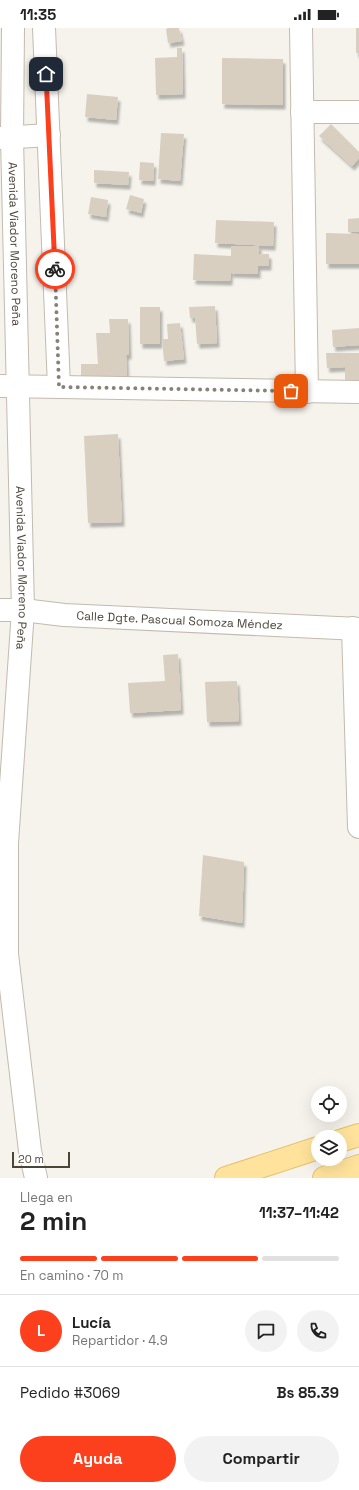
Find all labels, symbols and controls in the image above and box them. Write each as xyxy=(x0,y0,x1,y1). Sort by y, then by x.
text: 11:35 xyxy=(20,5,56,24)
pin xyxy=(29,57,63,91)
icon: home xyxy=(35,63,57,85)
street label: Avenida Viador Moreno Peña xyxy=(5,162,24,326)
courier xyxy=(35,249,75,289)
icon: bike xyxy=(44,258,66,280)
pin xyxy=(274,374,308,408)
icon: bag xyxy=(280,380,302,402)
street label: Avenida Viador Moreno Peña xyxy=(12,486,31,650)
street label: Calle Dgte. Pascual Somoza Méndez xyxy=(76,608,283,633)
map controls xyxy=(311,1086,347,1166)
button: locate xyxy=(311,1086,347,1122)
button: layers xyxy=(311,1130,347,1166)
scale bar xyxy=(12,1150,70,1169)
text: 20 m xyxy=(18,1152,44,1166)
text: Llega en xyxy=(20,1189,73,1206)
text: 11:37–11:42 xyxy=(259,1203,339,1222)
text: 2 min xyxy=(20,1204,87,1238)
text: En camino · 70 m xyxy=(20,1267,123,1284)
button: chat xyxy=(245,1310,287,1352)
button: phone xyxy=(297,1310,339,1352)
text: Lucía xyxy=(72,1313,111,1332)
text: L xyxy=(37,1321,45,1340)
text: Repartidor · 4.9 xyxy=(72,1332,168,1349)
text: Pedido #3069 xyxy=(20,1383,120,1402)
text: Bs 85.39 xyxy=(277,1383,339,1402)
button: Ayuda xyxy=(20,1436,176,1482)
button: Compartir xyxy=(184,1436,339,1482)

